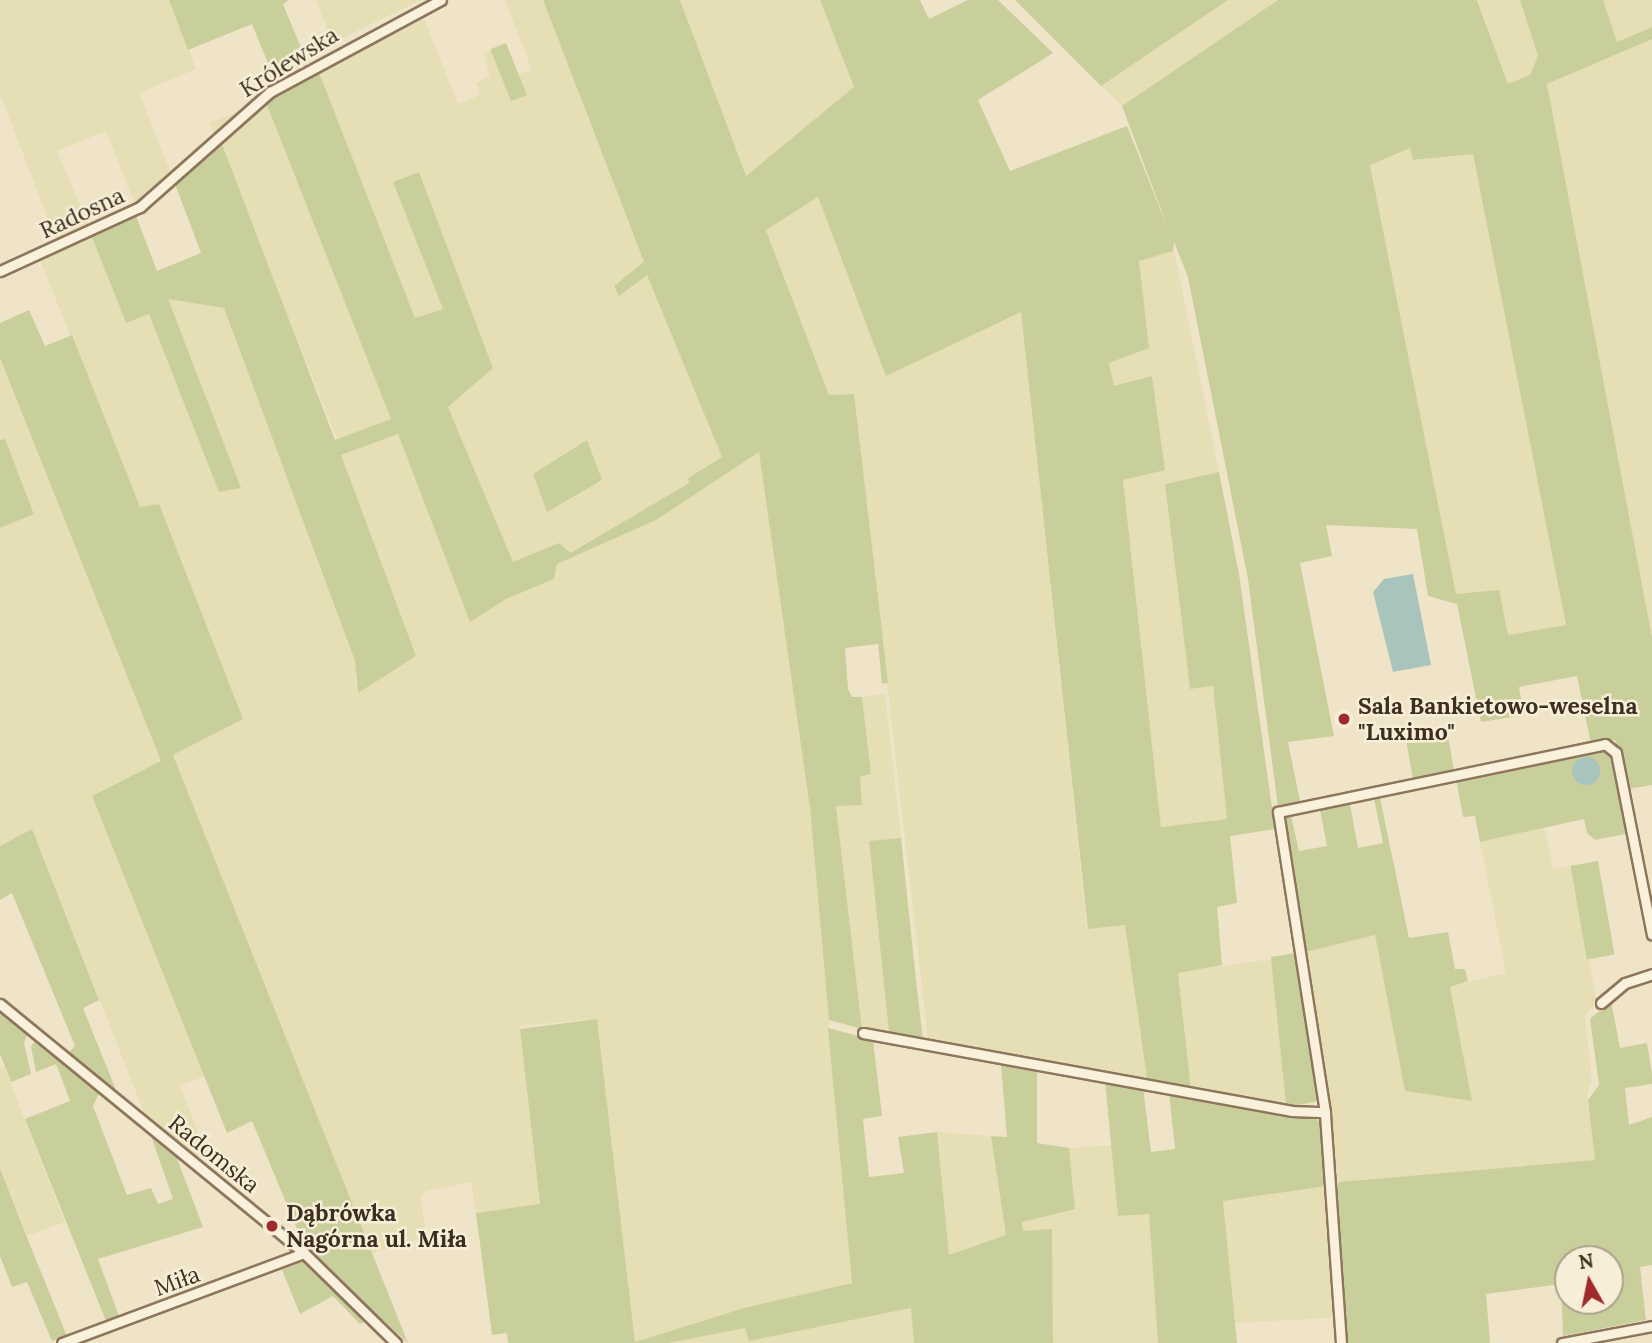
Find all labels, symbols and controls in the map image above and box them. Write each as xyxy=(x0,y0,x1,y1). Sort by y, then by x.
street label: Królewska xyxy=(235,21,343,103)
street label: Radosna xyxy=(35,181,129,245)
place label: Sala Bankietowo-weselna "Luximo" xyxy=(1358,692,1637,746)
marker: Sala Bankietowo-weselna "Luximo" xyxy=(1336,711,1352,727)
street label: Radomska xyxy=(163,1109,265,1199)
place label: Dąbrówka Nagórna ul. Miła xyxy=(286,1199,467,1253)
marker: Dąbrówka Nagórna ul. Miła xyxy=(264,1218,280,1234)
north arrow xyxy=(1554,1245,1624,1315)
text: N xyxy=(1577,1248,1595,1274)
street label: Miła xyxy=(150,1260,204,1302)

